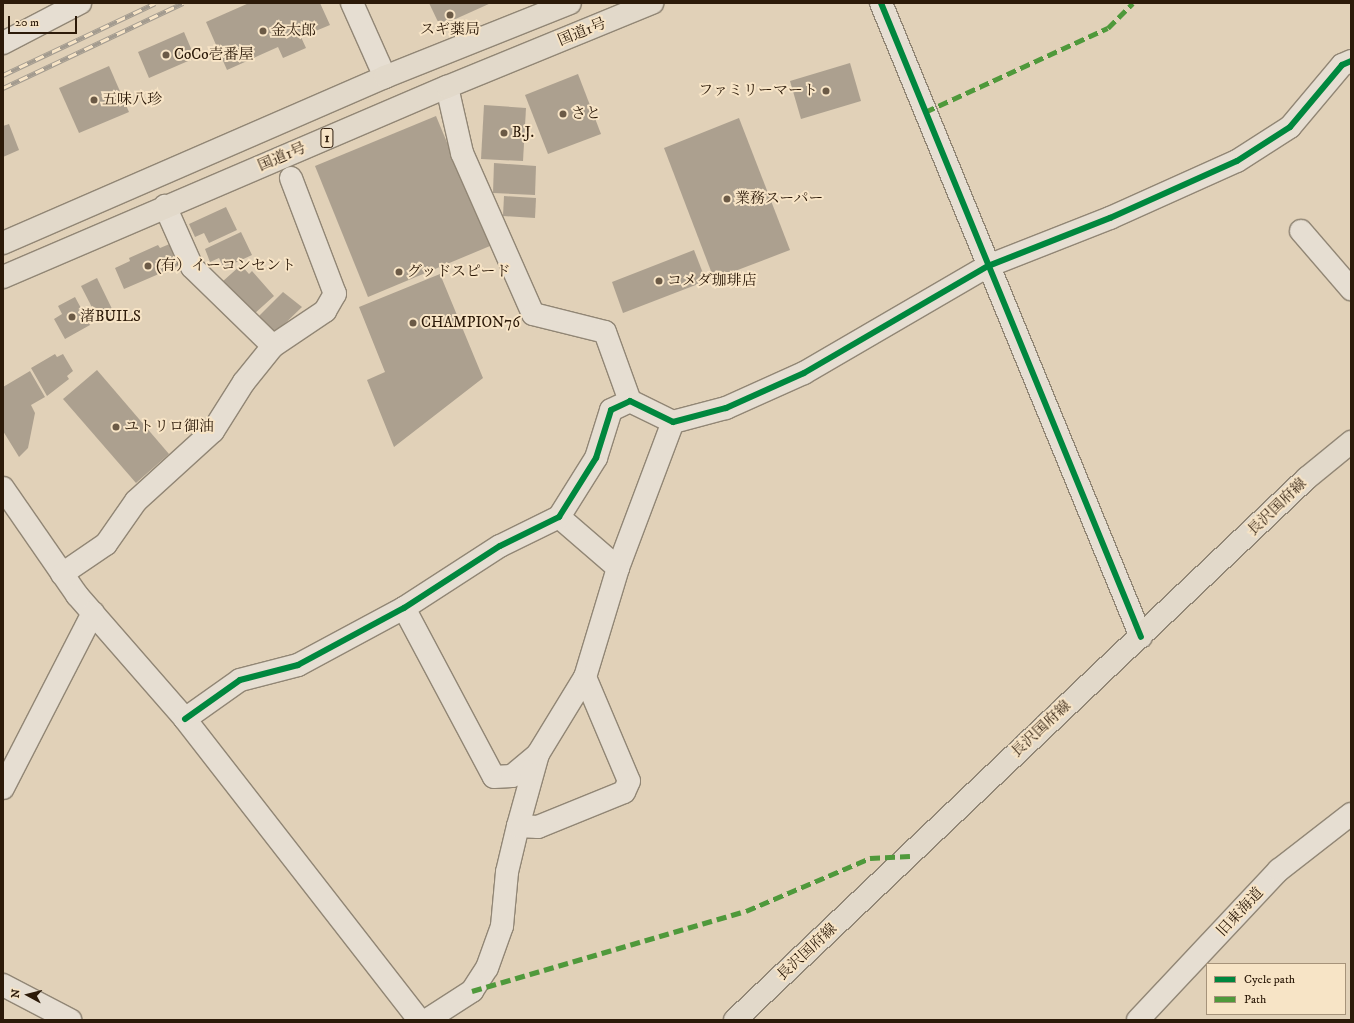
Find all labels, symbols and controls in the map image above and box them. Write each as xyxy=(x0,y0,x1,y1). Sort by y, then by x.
scale bar xyxy=(10,8,79,34)
marker: スギ薬局 xyxy=(445,10,455,20)
street label: 国道1号 xyxy=(555,14,609,50)
text: 20 m xyxy=(15,15,39,30)
place label: スギ薬局 xyxy=(420,21,480,39)
place label: 金太郎 xyxy=(271,22,316,40)
marker: 金太郎 xyxy=(258,26,268,36)
place label: CoCo壱番屋 xyxy=(174,46,254,64)
marker: CoCo壱番屋 xyxy=(161,50,171,60)
place label: ファミリーマート xyxy=(698,82,818,100)
marker: ファミリーマート xyxy=(821,86,831,96)
place label: 五味八珍 xyxy=(102,91,162,109)
marker: 五味八珍 xyxy=(89,95,99,105)
place label: さと xyxy=(571,105,601,123)
marker: さと xyxy=(558,109,568,119)
place label: B.J. xyxy=(512,124,534,142)
road number: 1 xyxy=(320,126,334,150)
marker: B.J. xyxy=(499,128,509,138)
street label: 国道1号 xyxy=(255,139,309,175)
place label: 業務スーパー xyxy=(735,190,824,208)
marker: 業務スーパー xyxy=(722,194,732,204)
place label: (有）イーコンセント xyxy=(156,257,296,275)
marker: (有）イーコンセント xyxy=(143,261,153,271)
place label: グッドスピード xyxy=(407,263,511,281)
marker: グッドスピード xyxy=(394,267,404,277)
place label: コメダ珈琲店 xyxy=(667,272,757,290)
marker: コメダ珈琲店 xyxy=(654,276,664,286)
place label: 渚BUILS xyxy=(80,308,141,326)
marker: 渚BUILS xyxy=(67,312,77,322)
place label: CHAMPION76 xyxy=(421,314,520,332)
marker: CHAMPION76 xyxy=(408,318,418,328)
place label: ユトリロ御油 xyxy=(124,418,214,436)
marker: ユトリロ御油 xyxy=(111,422,121,432)
street label: 長沢国府線 xyxy=(1244,474,1310,540)
street label: 長沢国府線 xyxy=(1007,697,1075,761)
street label: 旧東海道 xyxy=(1213,884,1267,940)
street label: 長沢国府線 xyxy=(773,920,841,984)
legend xyxy=(1206,963,1346,1015)
text: Cycle path xyxy=(1244,972,1295,987)
north arrow xyxy=(8,975,48,1015)
text: N xyxy=(9,988,24,999)
text: Path xyxy=(1244,992,1266,1007)

